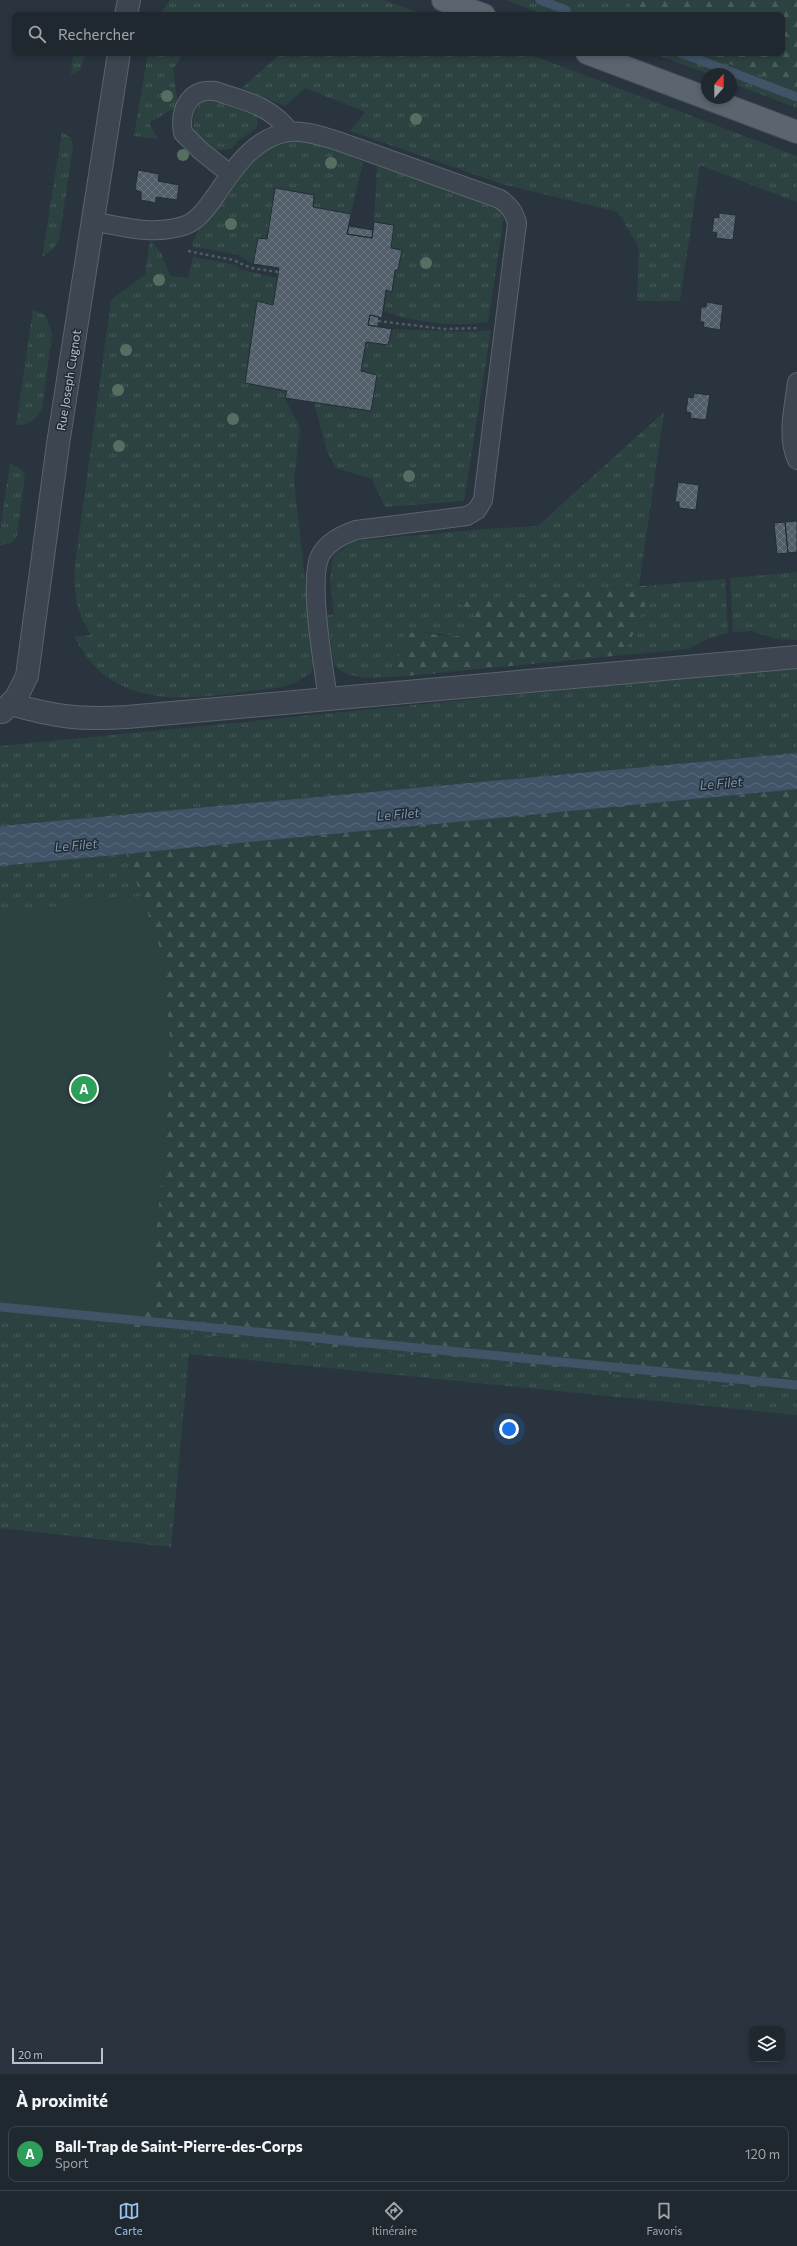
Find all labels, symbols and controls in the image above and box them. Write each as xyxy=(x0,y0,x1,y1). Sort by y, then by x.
search box xyxy=(12,12,785,56)
icon: search xyxy=(26,23,48,45)
text: Rechercher xyxy=(58,25,135,43)
north arrow xyxy=(701,68,737,104)
street label: Rue Joseph Cugnot xyxy=(53,328,84,432)
water label: Le Filet xyxy=(699,773,744,793)
water label: Le Filet xyxy=(376,804,421,824)
water label: Le Filet xyxy=(54,835,99,855)
pin: A xyxy=(71,1074,97,1104)
your location xyxy=(499,1419,519,1439)
map controls xyxy=(749,2026,785,2062)
button: layers xyxy=(749,2026,785,2062)
scale bar xyxy=(12,2046,103,2065)
text: 20 m xyxy=(18,2048,43,2061)
text: À proximité xyxy=(16,2090,108,2111)
text: Ball-Trap de Saint-Pierre-des-Corps xyxy=(55,2137,303,2155)
text: A xyxy=(25,2146,35,2162)
text: 120 m xyxy=(745,2146,780,2162)
text: Sport xyxy=(55,2155,89,2171)
tab: Carte xyxy=(115,2200,143,2237)
tab: Itinéraire xyxy=(372,2200,417,2237)
tab: Favoris xyxy=(646,2200,682,2237)

